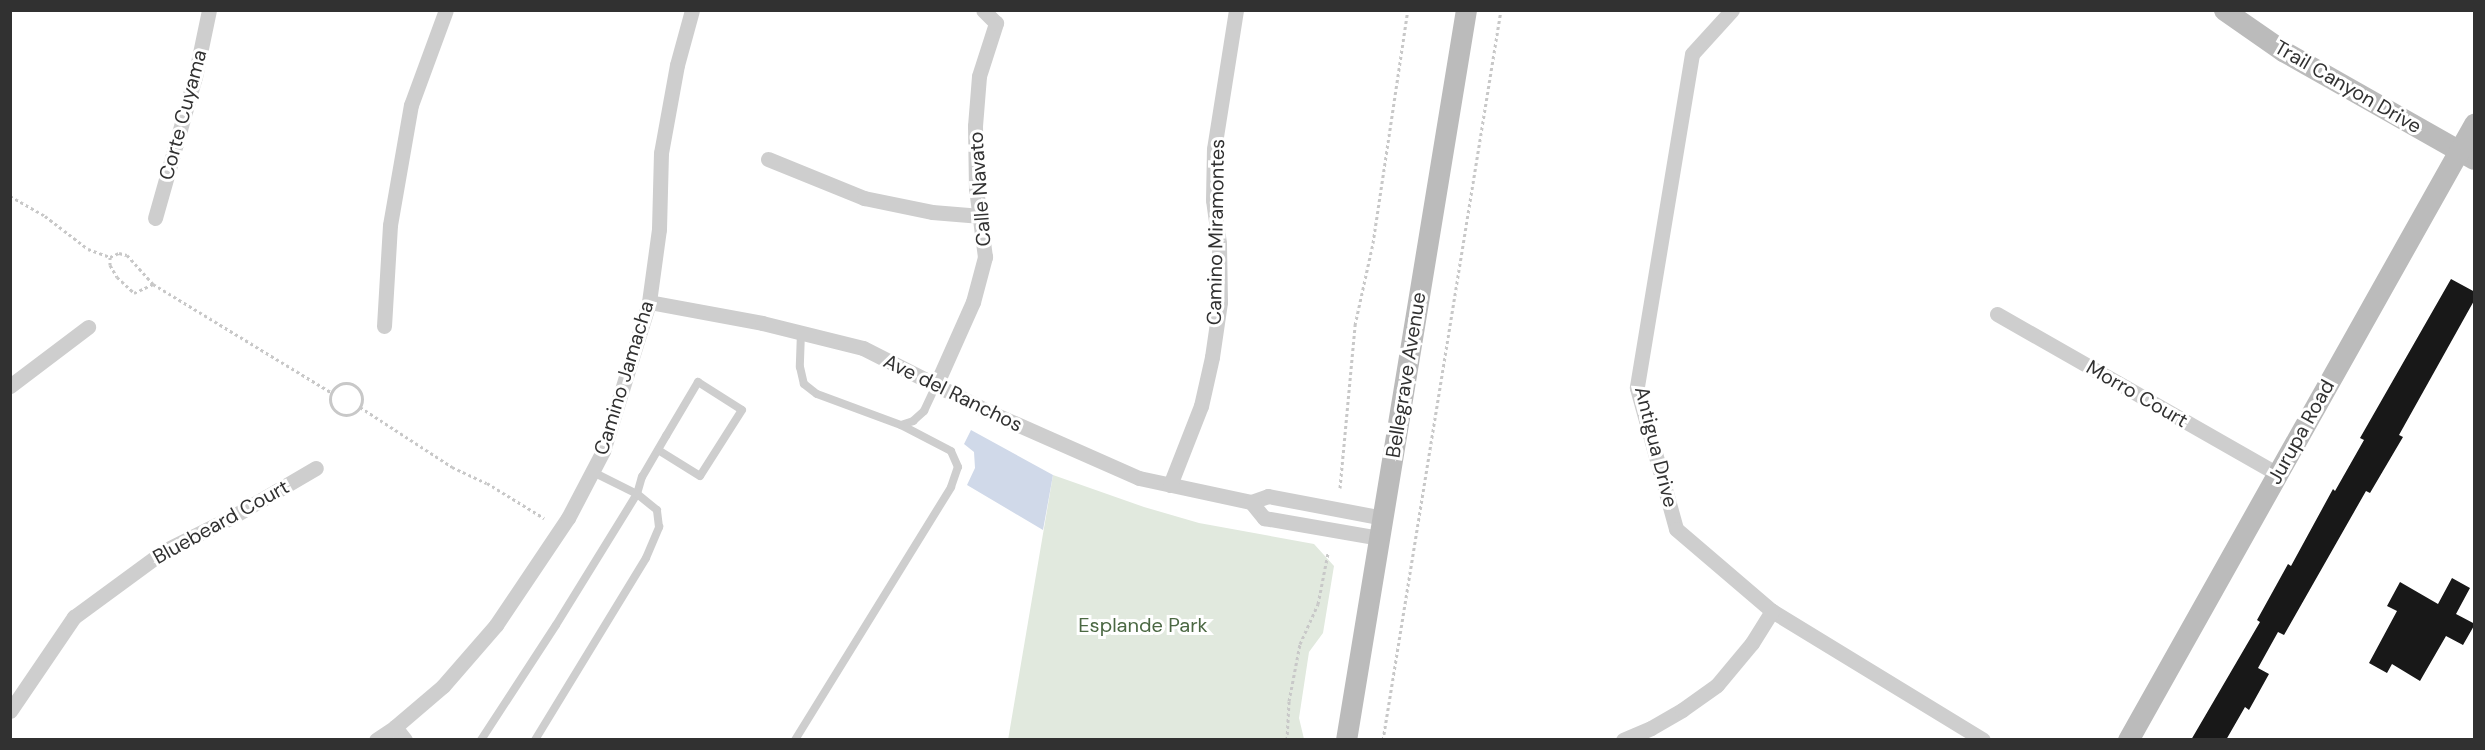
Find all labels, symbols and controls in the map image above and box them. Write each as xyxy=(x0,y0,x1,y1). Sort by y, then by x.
street label: Trail Canyon Drive xyxy=(2270,35,2426,139)
street label: Corte Cuyama xyxy=(154,47,212,183)
street label: Calle Navato xyxy=(964,131,996,247)
street label: Camino Miramontes xyxy=(1202,139,1230,325)
street label: Bellegrave Avenue xyxy=(1381,290,1431,460)
street label: Camino Jamacha xyxy=(589,298,659,458)
street label: Ave del Ranchos xyxy=(880,349,1026,437)
street label: Morro Court xyxy=(2082,355,2192,433)
street label: Jurupa Road xyxy=(2262,376,2340,488)
street label: Antigua Drive xyxy=(1629,384,1683,510)
street label: Bluebeard Court xyxy=(149,475,293,569)
park label: Esplande Park xyxy=(1078,613,1208,637)

